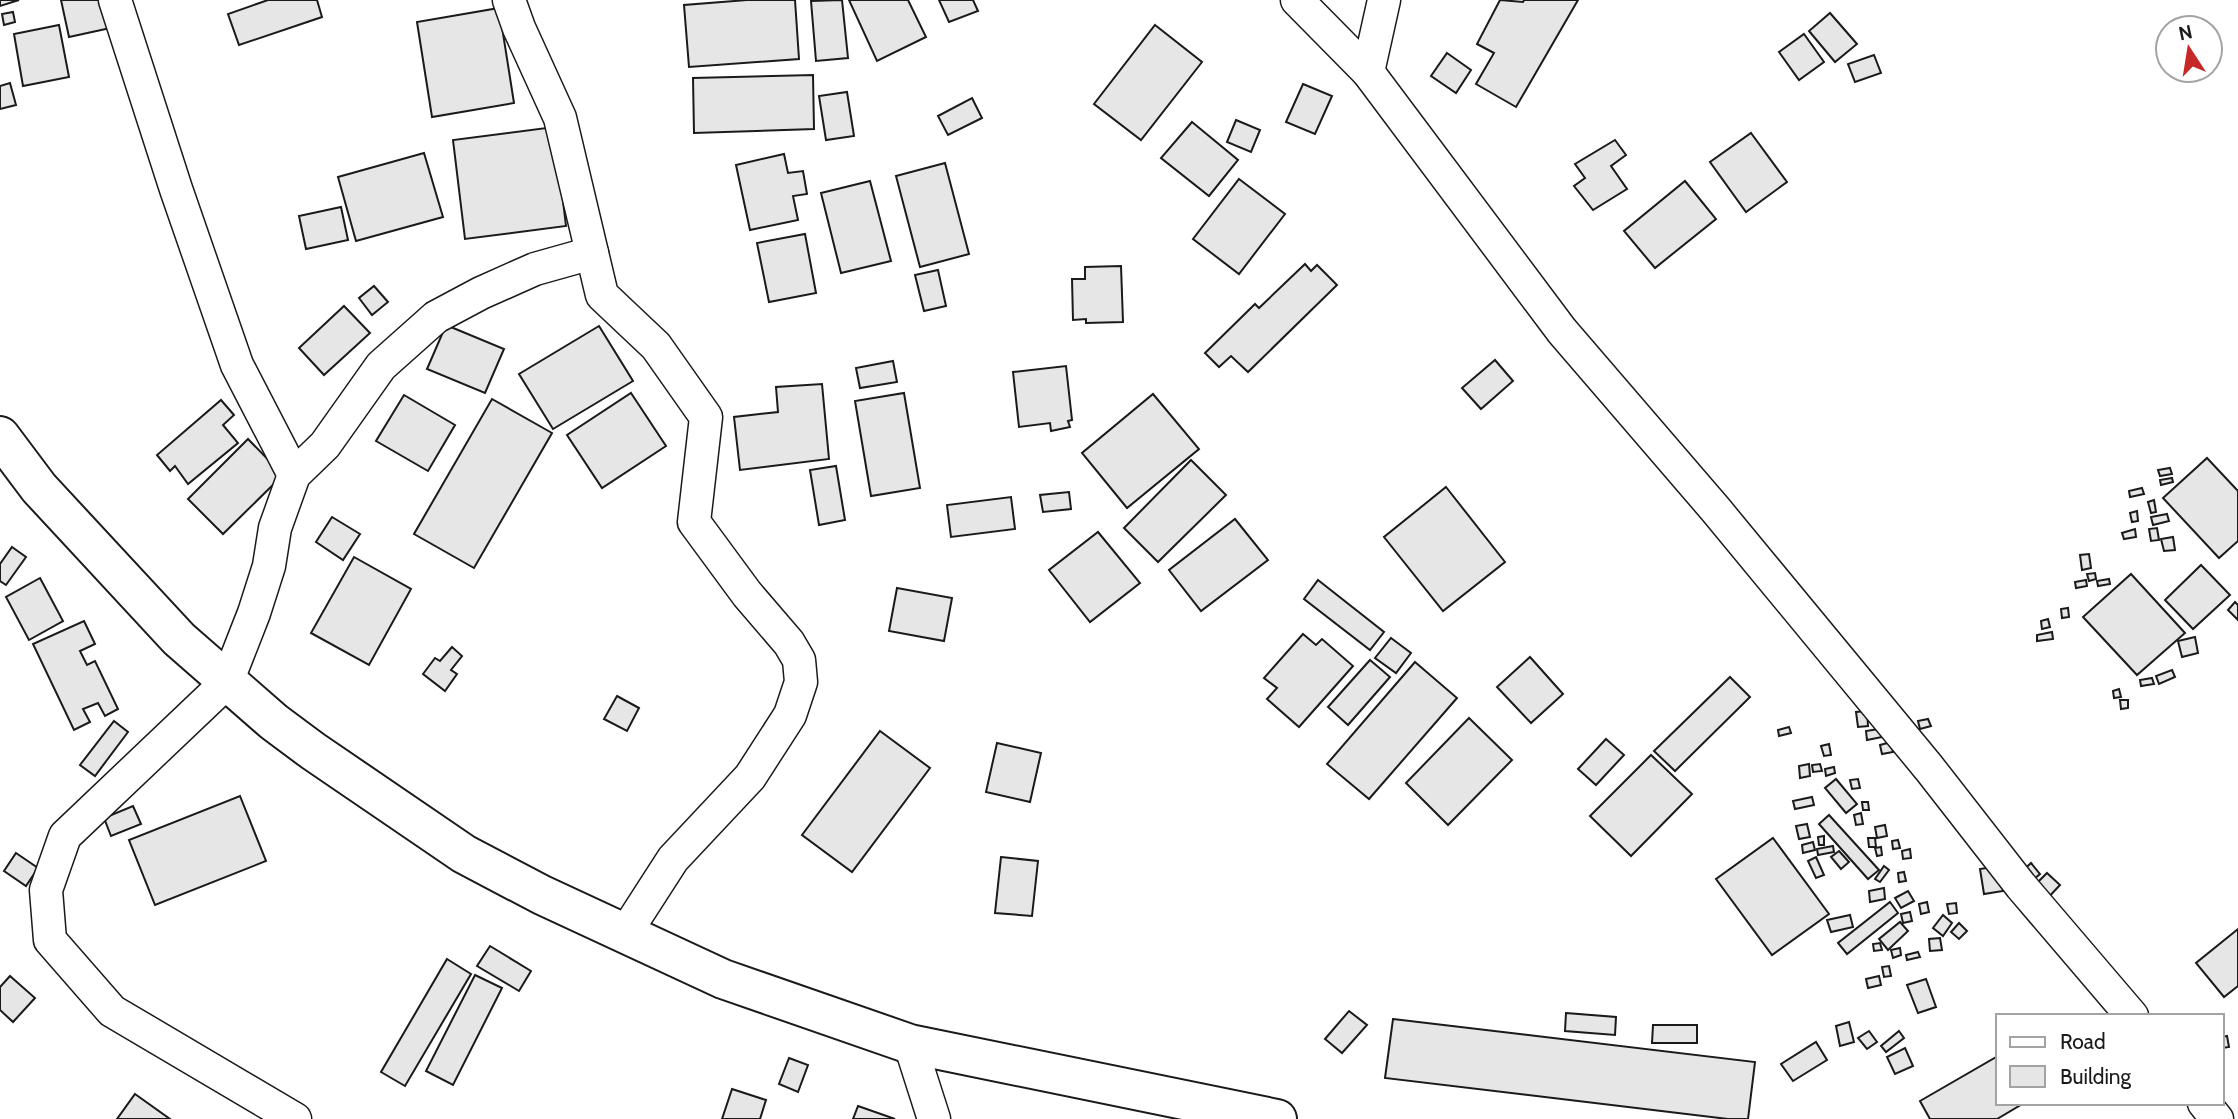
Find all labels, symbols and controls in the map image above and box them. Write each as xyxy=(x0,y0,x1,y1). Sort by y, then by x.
north arrow xyxy=(2154,14,2224,84)
text: N xyxy=(2177,20,2195,46)
legend xyxy=(1996,1014,2224,1105)
text: Road xyxy=(2060,1029,2106,1054)
text: Building xyxy=(2060,1064,2132,1089)

